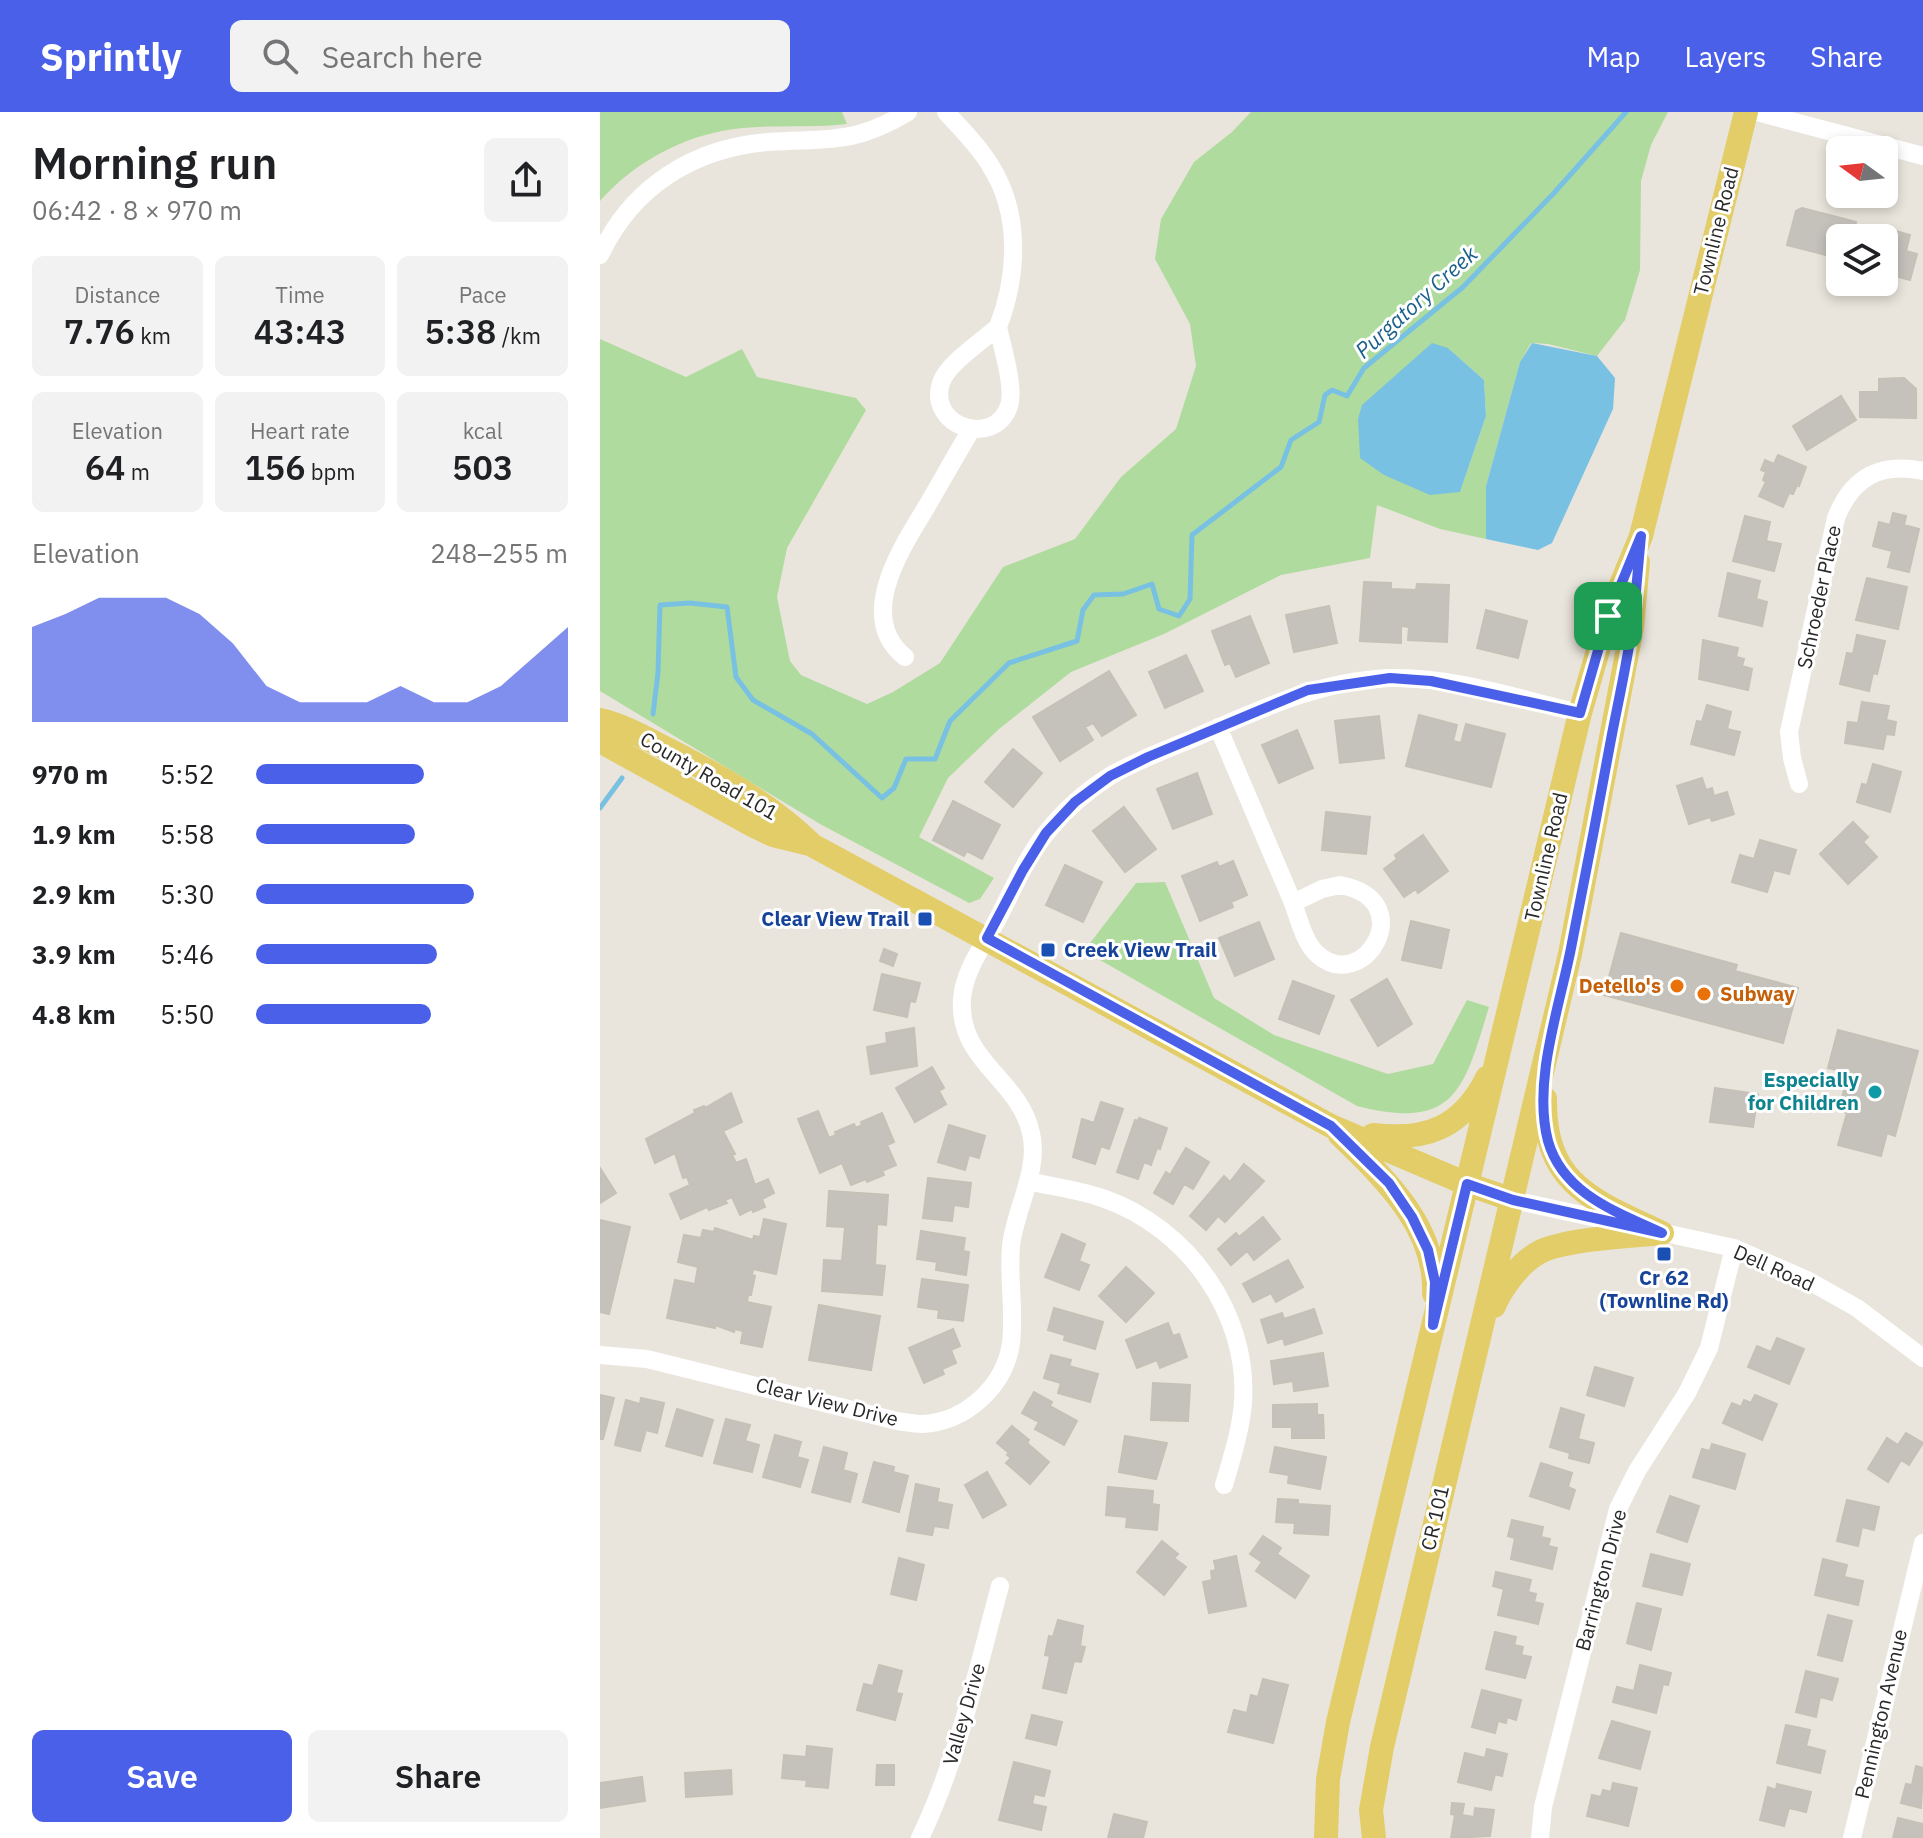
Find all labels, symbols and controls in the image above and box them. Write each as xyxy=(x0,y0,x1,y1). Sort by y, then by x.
search box xyxy=(230,20,790,92)
text: Sprintly xyxy=(40,32,182,81)
icon: search xyxy=(258,34,302,78)
text: Search here xyxy=(322,37,483,76)
text: Map xyxy=(1586,38,1640,75)
text: Layers xyxy=(1684,38,1766,75)
text: Share xyxy=(1810,38,1883,75)
text: Morning run xyxy=(32,134,277,191)
north arrow xyxy=(1826,136,1898,208)
map controls xyxy=(1826,136,1898,296)
button: share xyxy=(484,138,568,222)
street label: Townline Road xyxy=(1687,164,1745,298)
text: 06:42 · 8 × 970 m xyxy=(32,193,242,227)
button: layers xyxy=(1826,224,1898,296)
water label: Purgatory Creek xyxy=(1348,239,1483,364)
text: Distance xyxy=(74,280,160,309)
text: Time xyxy=(275,280,325,309)
text: Pace xyxy=(459,280,507,309)
text: 7.76 xyxy=(64,309,135,353)
text: 43:43 xyxy=(254,309,346,353)
text: 5:38 xyxy=(424,309,496,353)
text: km xyxy=(135,321,171,350)
text: /km xyxy=(496,321,541,350)
text: Elevation xyxy=(72,416,163,445)
text: Heart rate xyxy=(250,416,350,445)
text: kcal xyxy=(463,416,503,445)
text: 64 xyxy=(85,445,126,489)
text: 156 xyxy=(244,445,306,489)
text: 503 xyxy=(452,445,513,489)
text: m xyxy=(126,457,150,486)
text: bpm xyxy=(306,457,356,486)
street label: Schroeder Place xyxy=(1790,523,1847,671)
text: Elevation xyxy=(32,536,140,570)
text: 248–255 m xyxy=(430,536,568,570)
pin xyxy=(1574,582,1642,650)
icon: arrive xyxy=(1586,594,1630,638)
street label: County Road 101 xyxy=(635,725,783,826)
text: 970 m xyxy=(32,757,108,791)
text: 5:52 xyxy=(160,757,214,791)
street label: Townline Road xyxy=(1518,790,1573,924)
text: 1.9 km xyxy=(32,817,116,851)
text: 5:58 xyxy=(160,817,214,851)
text: 2.9 km xyxy=(32,877,116,911)
text: 5:30 xyxy=(160,877,214,911)
place label: Clear View Trail xyxy=(761,905,909,932)
marker: Clear View Trail xyxy=(916,910,934,928)
place label: Creek View Trail xyxy=(1064,936,1217,963)
text: 3.9 km xyxy=(32,937,116,971)
text: 5:46 xyxy=(160,937,214,971)
marker: Creek View Trail xyxy=(1039,941,1057,959)
place label: Detello's xyxy=(1579,972,1661,999)
marker: Detello's xyxy=(1668,977,1686,995)
place label: Subway xyxy=(1720,980,1795,1007)
marker: Subway xyxy=(1695,985,1713,1003)
text: 4.8 km xyxy=(32,997,116,1031)
text: 5:50 xyxy=(160,997,214,1031)
place label: Especially for Children xyxy=(1748,1066,1859,1116)
marker: Especially for Children xyxy=(1866,1083,1884,1101)
street label: Dell Road xyxy=(1729,1238,1819,1297)
marker: Cr 62 (Townline Rd) xyxy=(1655,1245,1673,1263)
place label: Cr 62 (Townline Rd) xyxy=(1599,1264,1729,1314)
street label: Clear View Drive xyxy=(753,1371,901,1432)
street label: CR 101 xyxy=(1414,1483,1455,1553)
street label: Barrington Drive xyxy=(1569,1506,1632,1654)
street label: Pennington Avenue xyxy=(1848,1626,1913,1801)
street label: Valley Drive xyxy=(936,1660,991,1768)
button: Save xyxy=(32,1730,292,1822)
button: Share xyxy=(308,1730,568,1822)

